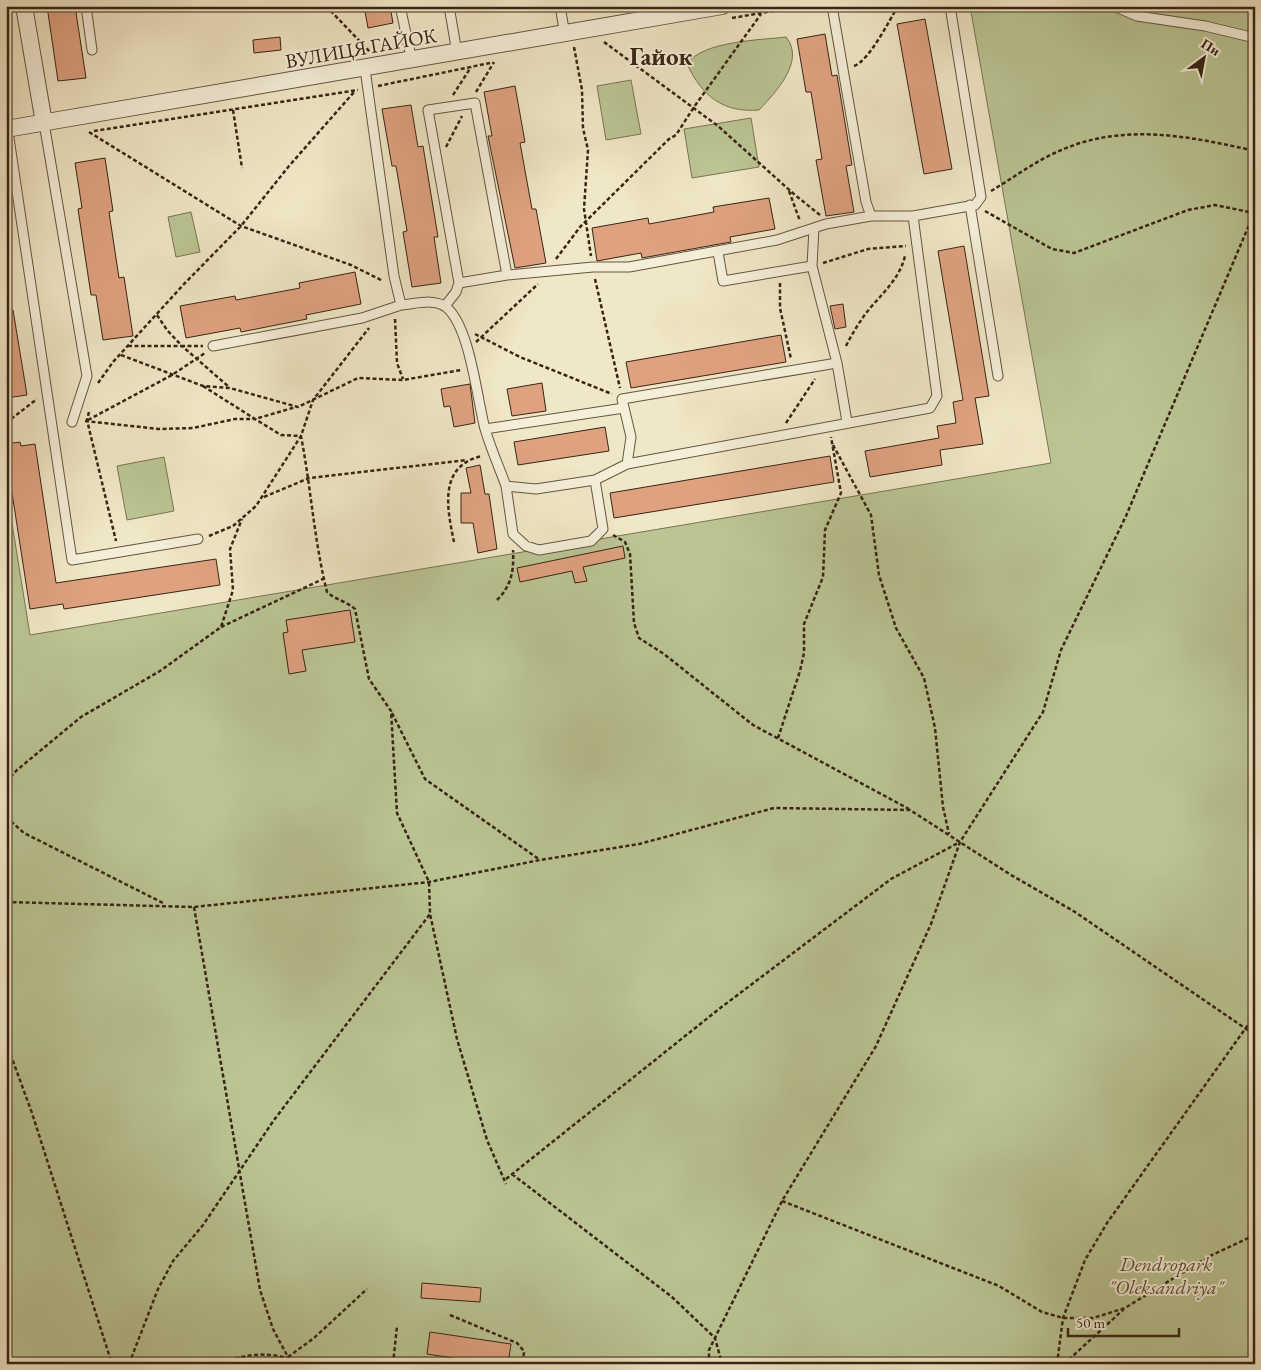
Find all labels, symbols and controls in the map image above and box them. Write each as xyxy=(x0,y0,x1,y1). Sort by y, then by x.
street label: ВУЛИЦЯ ГАЙОК xyxy=(283,22,439,74)
north arrow xyxy=(1178,32,1228,82)
text: Пн xyxy=(1198,34,1224,60)
district label: Гайок xyxy=(630,40,693,72)
park label: Dendropark "Oleksandriya" xyxy=(1109,1251,1226,1300)
scale bar xyxy=(1068,1305,1180,1337)
text: 50 m xyxy=(1076,1313,1105,1332)

